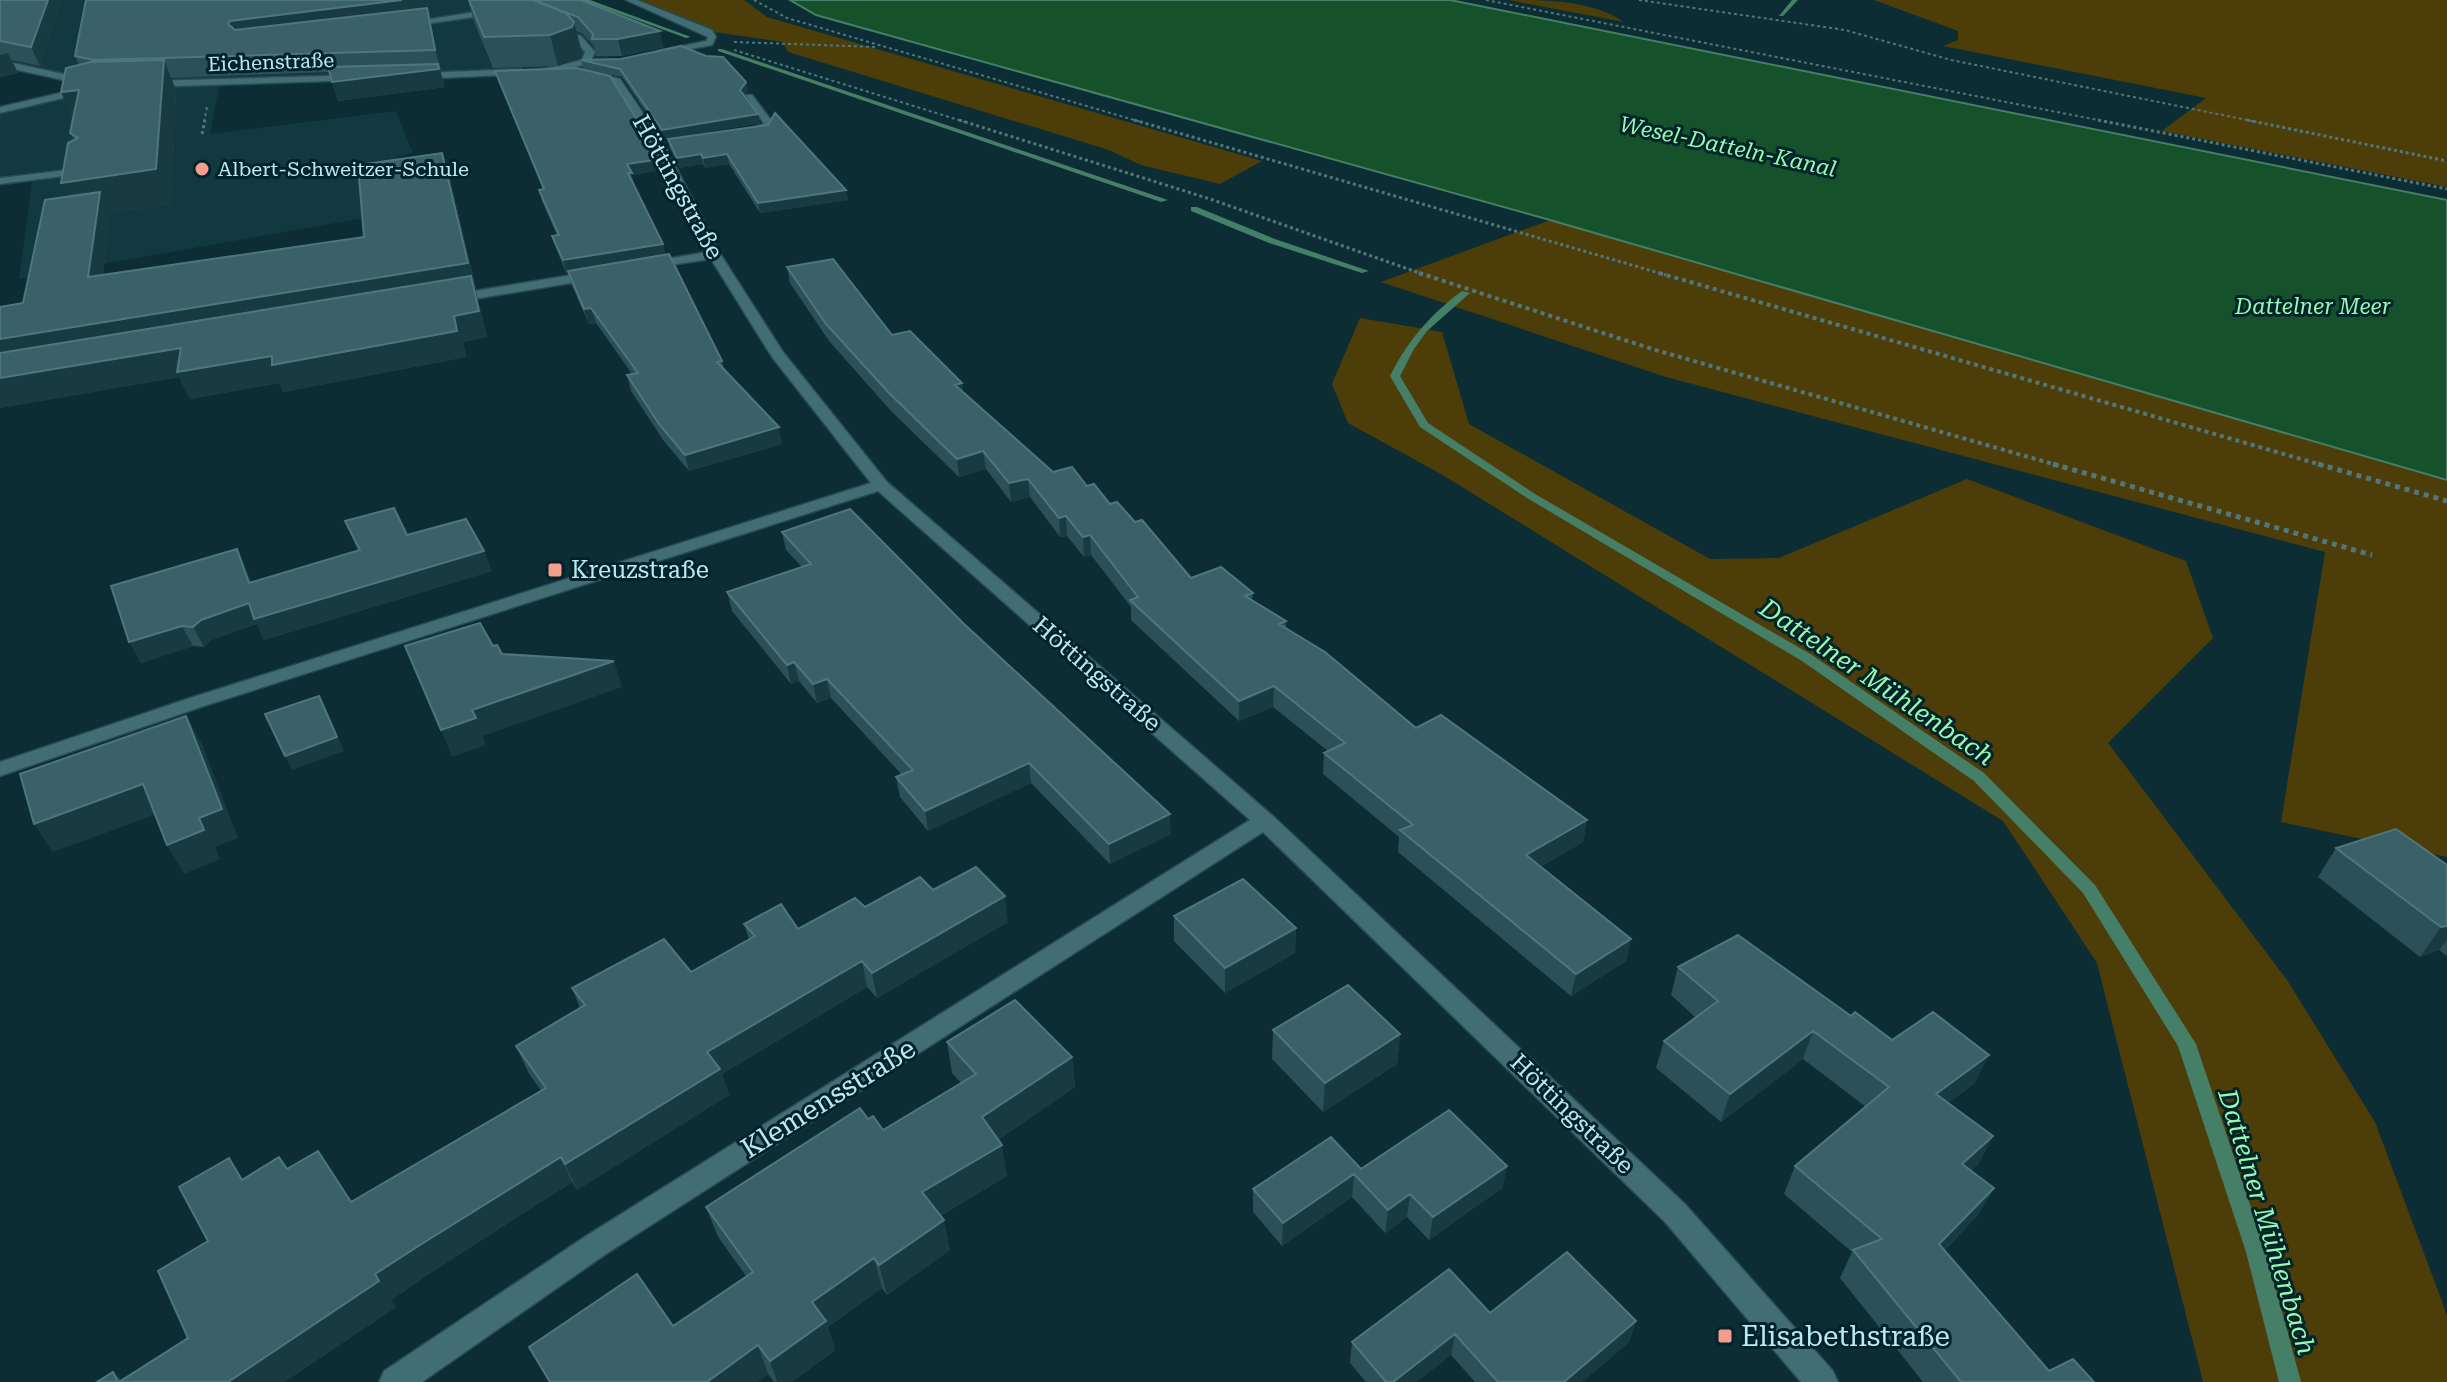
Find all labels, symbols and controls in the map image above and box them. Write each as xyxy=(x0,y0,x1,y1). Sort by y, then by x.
street label: Eichenstraße xyxy=(207,48,335,76)
street label: Höttingstraße xyxy=(627,110,729,264)
water label: Wesel-Datteln-Kanal xyxy=(1617,111,1838,182)
place label: Albert-Schweitzer-Schule xyxy=(218,157,469,181)
marker: Albert-Schweitzer-Schule xyxy=(193,160,211,178)
water label: Dattelner Meer xyxy=(2234,294,2391,319)
place label: Kreuzstraße xyxy=(571,556,709,584)
marker: Kreuzstraße xyxy=(546,561,564,579)
water label: Dattelner Mühlenbach xyxy=(1753,592,2000,772)
street label: Höttingstraße xyxy=(1027,611,1167,737)
street label: Klemensstraße xyxy=(735,1032,922,1165)
street label: Höttingstraße xyxy=(1505,1048,1639,1180)
water label: Dattelner Mühlenbach xyxy=(2212,1085,2322,1358)
place label: Elisabethstraße xyxy=(1741,1320,1950,1353)
marker: Elisabethstraße xyxy=(1716,1327,1734,1345)

